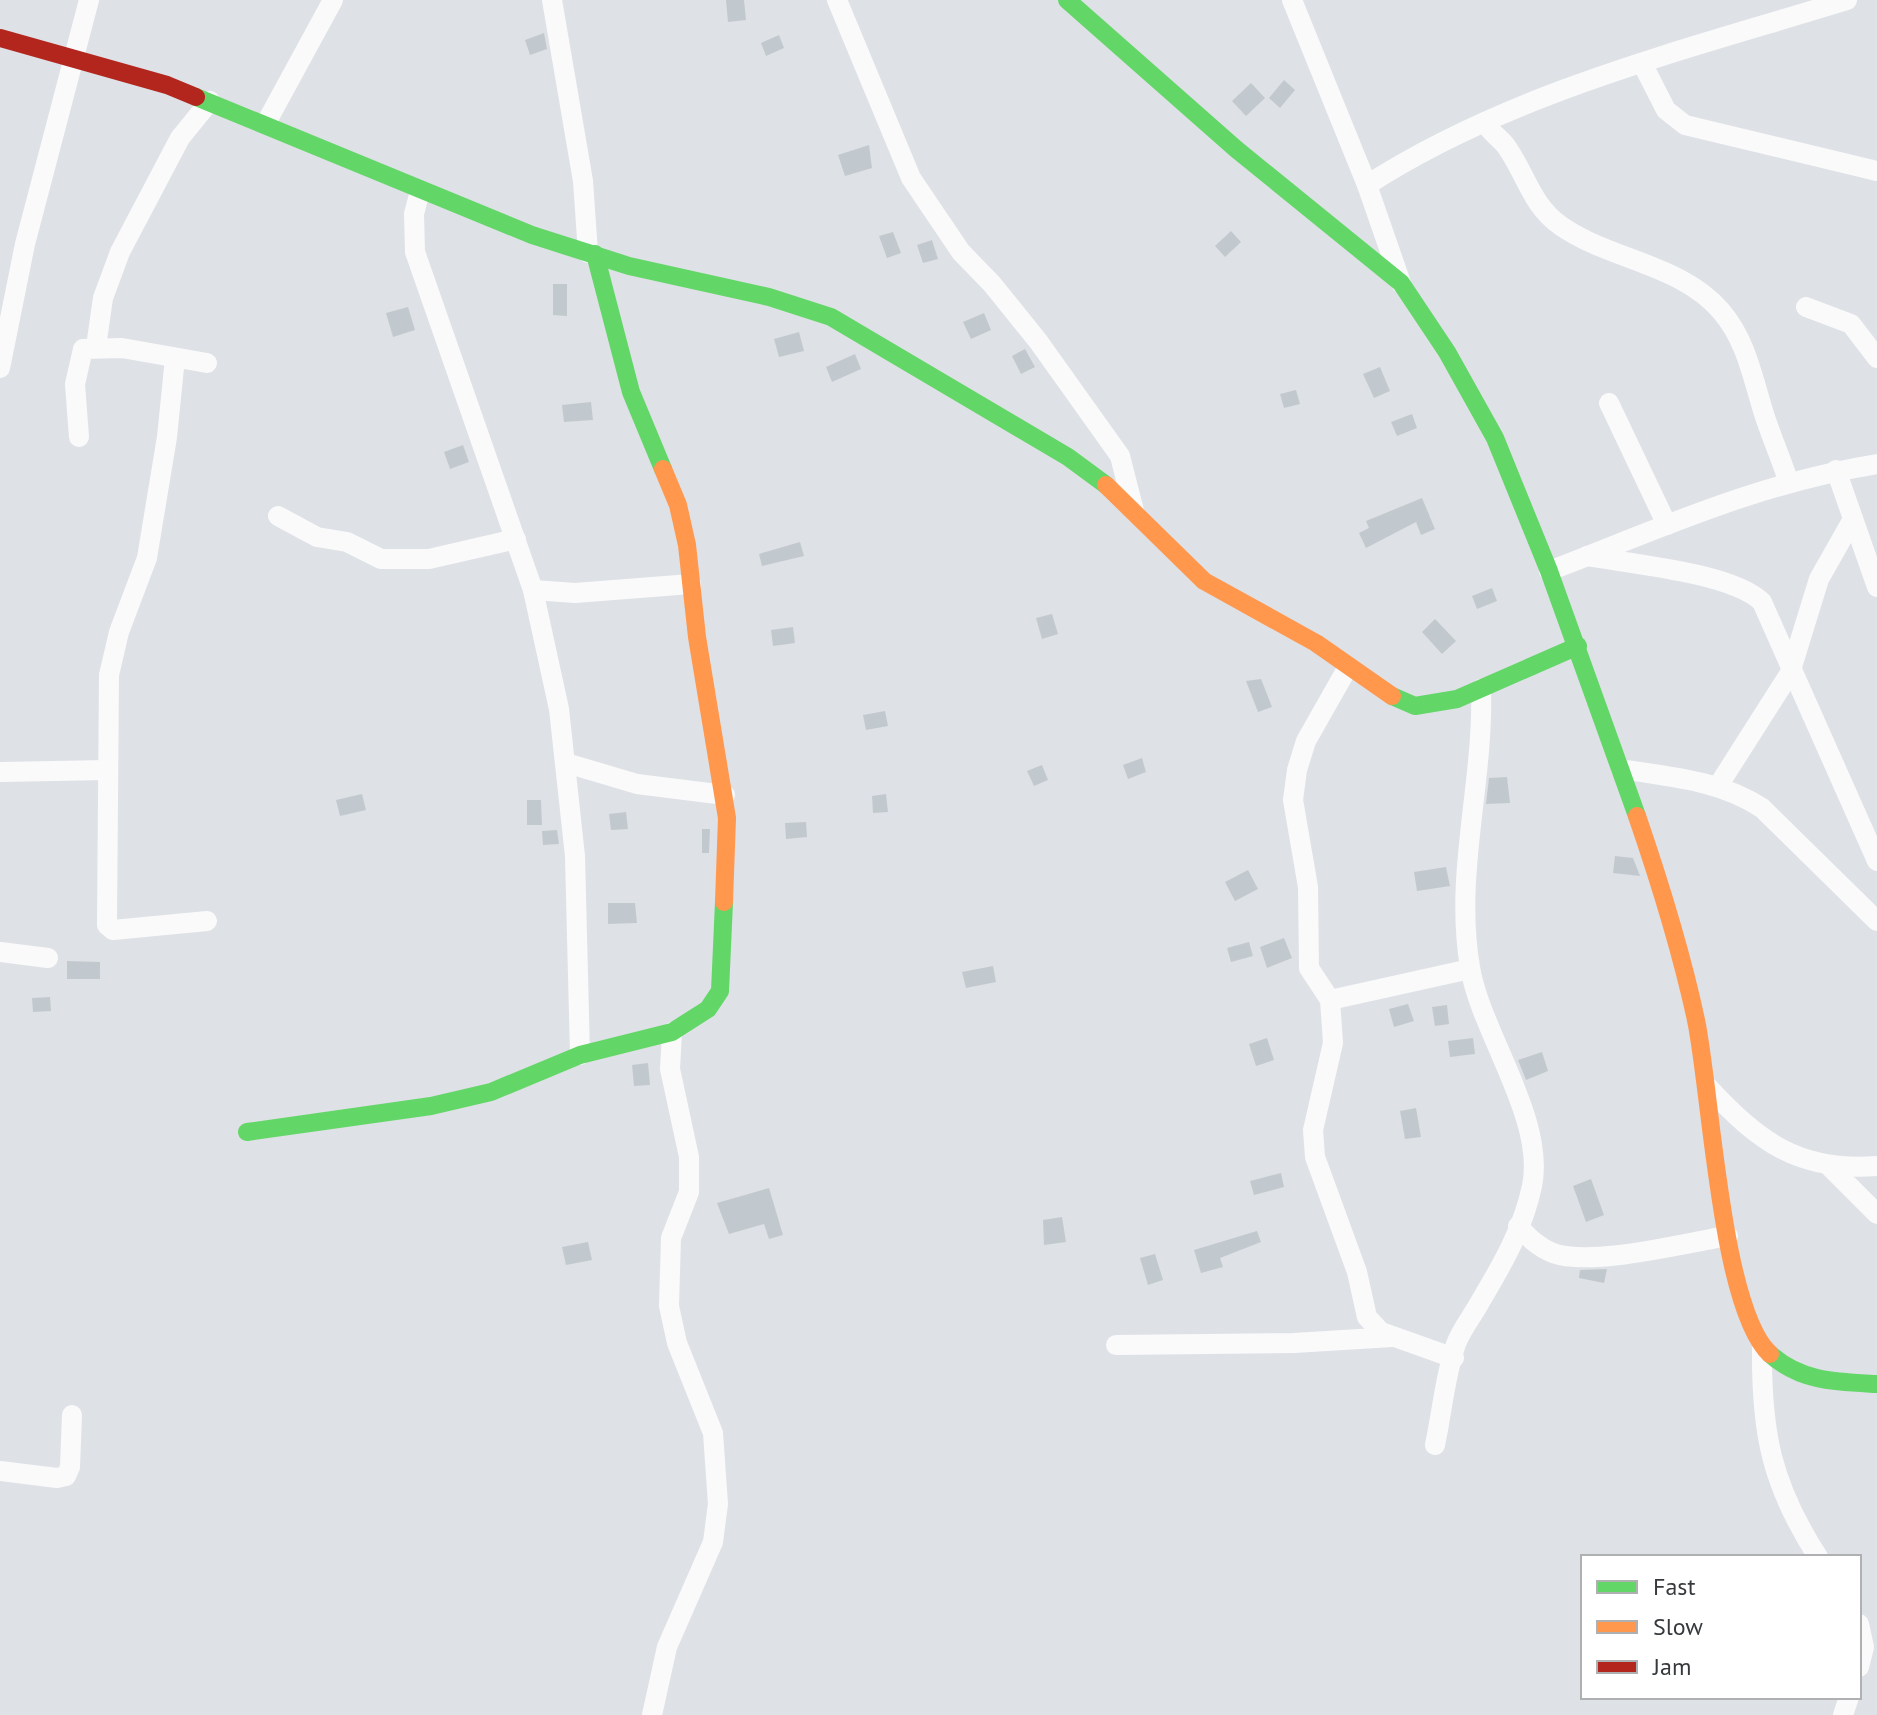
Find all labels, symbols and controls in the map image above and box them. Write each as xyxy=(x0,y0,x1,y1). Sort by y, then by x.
legend xyxy=(1581,1555,1861,1699)
text: Fast xyxy=(1653,1571,1696,1602)
text: Slow xyxy=(1653,1611,1703,1642)
text: Jam xyxy=(1652,1651,1691,1682)

